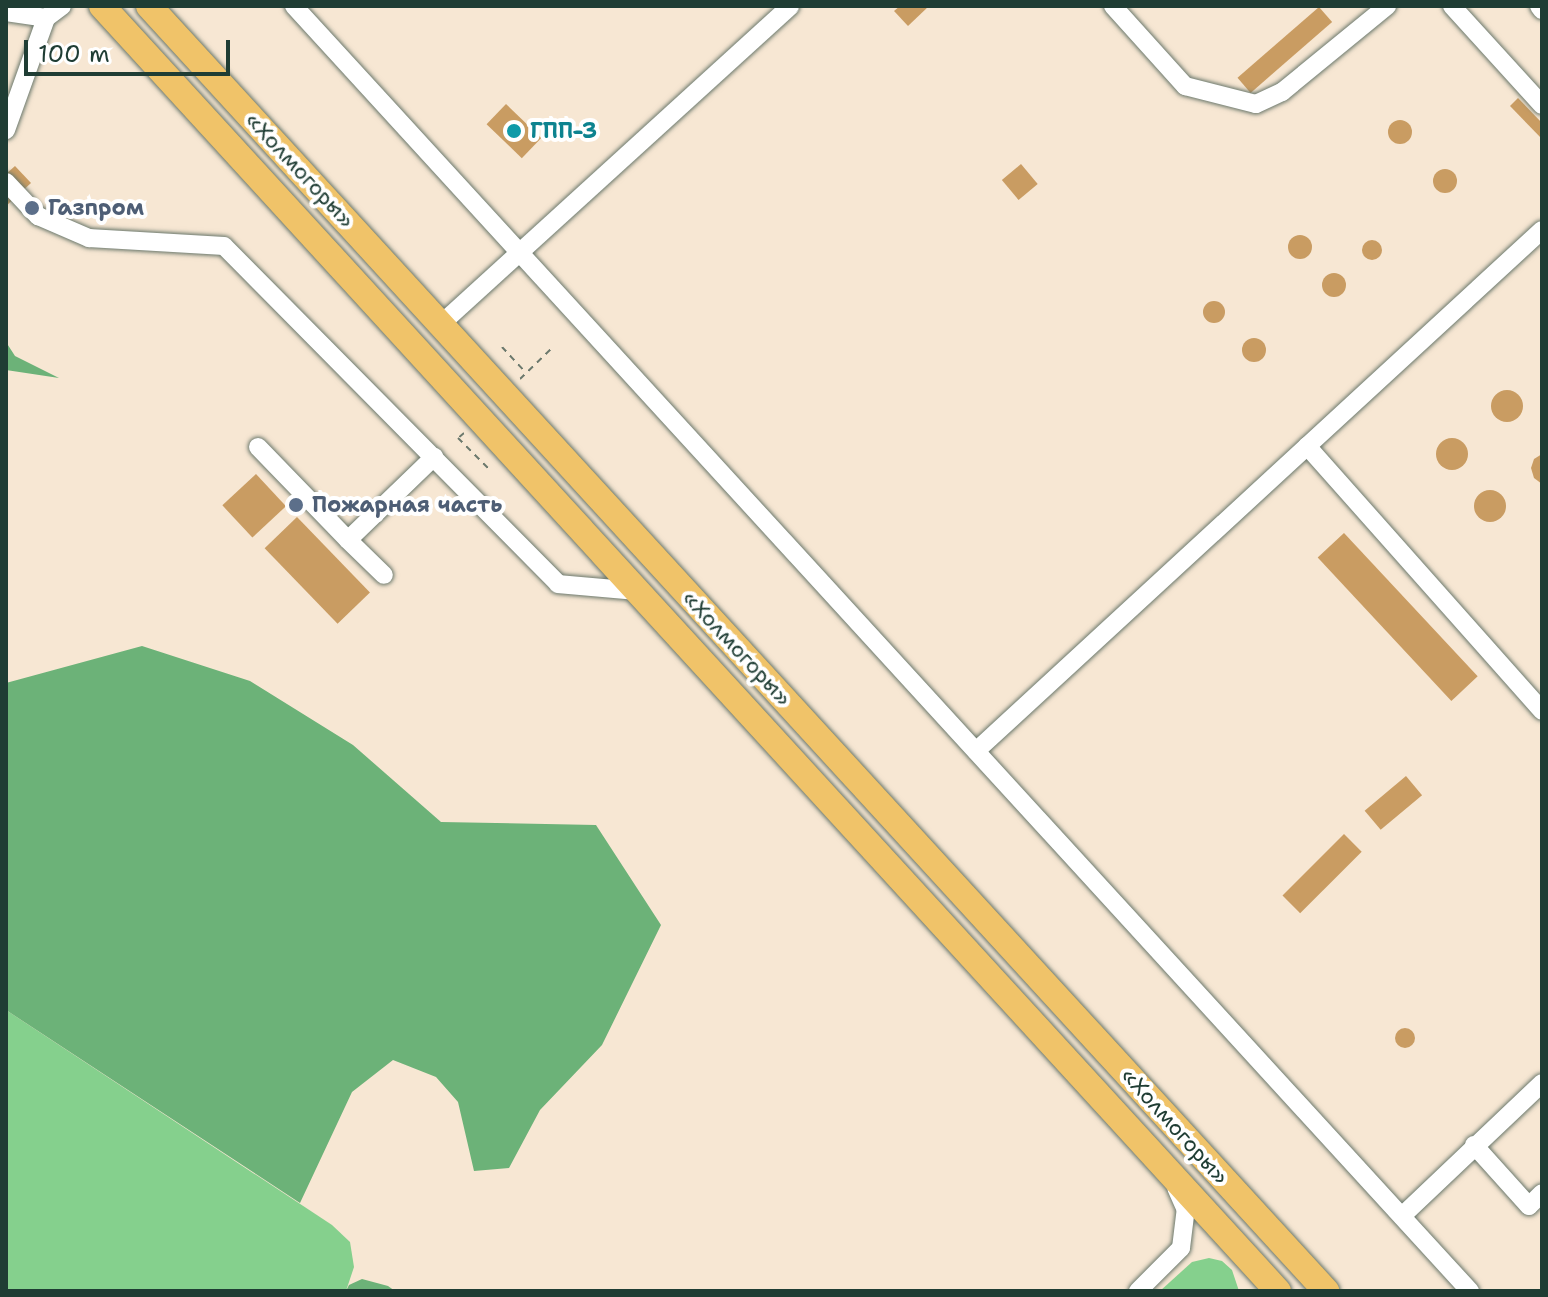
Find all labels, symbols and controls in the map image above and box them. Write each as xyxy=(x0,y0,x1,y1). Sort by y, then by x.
scale bar xyxy=(28,24,234,74)
text: 100 m xyxy=(38,38,110,70)
street label: «Холмогоры» xyxy=(240,107,360,233)
place label: ГПП-3 xyxy=(530,118,597,144)
marker: ГПП-3 xyxy=(505,122,523,140)
place label: Газпром xyxy=(48,195,144,221)
marker: Газпром xyxy=(23,199,41,217)
place label: Пожарная часть xyxy=(312,492,502,518)
marker: Пожарная часть xyxy=(287,496,305,514)
street label: «Холмогоры» xyxy=(677,585,797,711)
street label: «Холмогоры» xyxy=(1116,1062,1234,1190)

